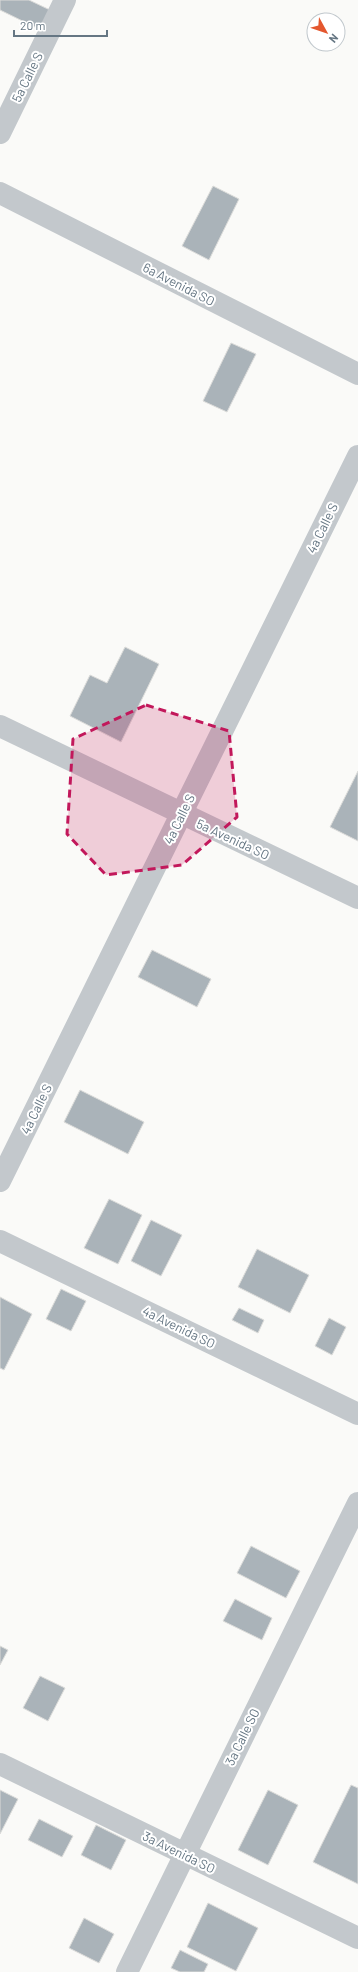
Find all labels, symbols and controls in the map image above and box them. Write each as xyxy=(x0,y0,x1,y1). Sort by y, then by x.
scale bar xyxy=(14,12,107,38)
north arrow xyxy=(306,12,346,52)
text: 20 m xyxy=(20,18,46,32)
text: N xyxy=(327,32,341,46)
street label: 5a Calle S xyxy=(8,49,46,105)
street label: 6a Avenida SO xyxy=(140,259,218,309)
street label: 4a Calle S xyxy=(303,500,341,556)
street label: 4a Calle S xyxy=(160,791,198,847)
street label: 5a Avenida SO xyxy=(194,815,272,863)
street label: 4a Calle S xyxy=(17,1081,55,1137)
street label: 4a Avenida SO xyxy=(140,1302,218,1352)
street label: 3a Calle SO xyxy=(221,1706,263,1768)
street label: 3a Avenida SO xyxy=(140,1828,218,1876)

